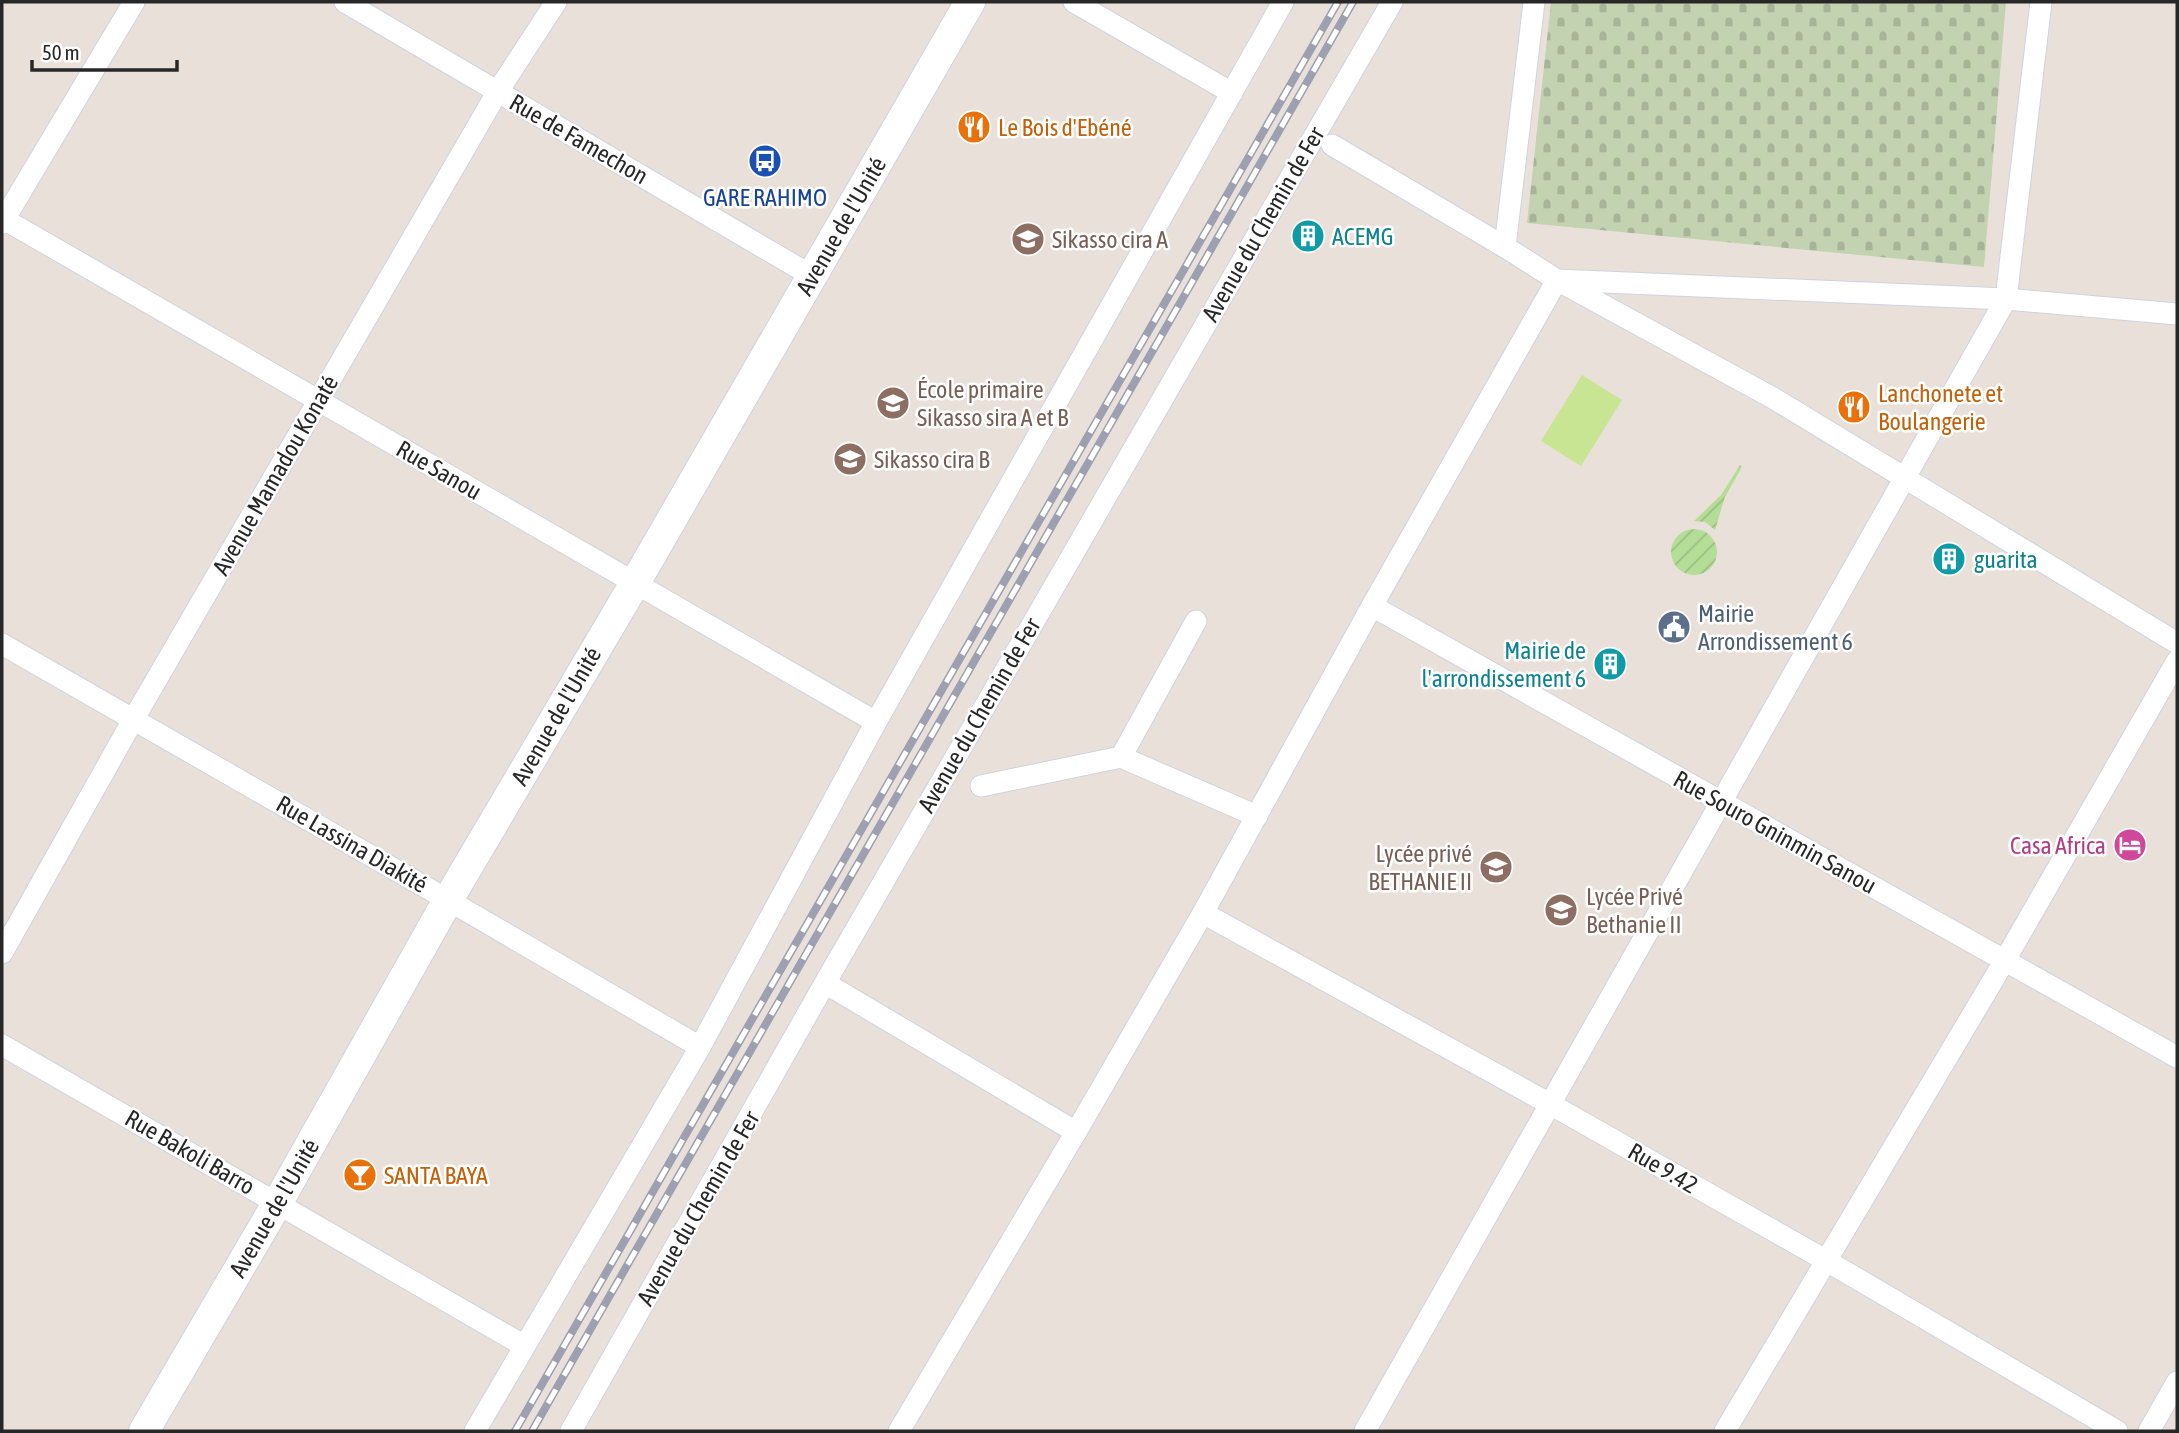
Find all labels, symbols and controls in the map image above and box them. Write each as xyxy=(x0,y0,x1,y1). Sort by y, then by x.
scale bar xyxy=(32,28,177,72)
text: 50 m xyxy=(42,40,80,64)
street label: Rue de Famechon xyxy=(505,89,653,189)
restaurant icon: Le Bois d'Ebéné xyxy=(955,108,993,146)
place label: Le Bois d'Ebéné xyxy=(998,114,1132,141)
street label: Avenue du Chemin de Fer xyxy=(1196,121,1330,326)
bus stop icon: GARE RAHIMO xyxy=(746,142,784,180)
street label: Avenue de l'Unité xyxy=(791,152,891,300)
place label: GARE RAHIMO xyxy=(703,184,827,211)
building icon: ACEMG xyxy=(1289,217,1327,255)
school or university icon: Sikasso cira A xyxy=(1009,220,1047,258)
place label: ACEMG xyxy=(1332,223,1394,250)
place label: Sikasso cira A xyxy=(1052,226,1168,253)
street label: Avenue Mamadou Konaté xyxy=(207,370,343,580)
place label: École primaire Sikasso sira A et B xyxy=(917,376,1069,431)
place label: Lanchonete et Boulangerie xyxy=(1878,380,2003,435)
school or university icon: École primaire Sikasso sira A et B xyxy=(874,384,912,422)
restaurant icon: Lanchonete et Boulangerie xyxy=(1835,388,1873,426)
street label: Rue Sanou xyxy=(392,435,486,505)
school or university icon: Sikasso cira B xyxy=(831,440,869,478)
place label: Sikasso cira B xyxy=(874,446,990,473)
building icon: guarita xyxy=(1930,540,1968,578)
place label: guarita xyxy=(1974,546,2038,573)
place label: Mairie Arrondissement 6 xyxy=(1698,600,1853,655)
public building icon: Mairie Arrondissement 6 xyxy=(1655,608,1693,646)
street label: Avenue du Chemin de Fer xyxy=(912,612,1046,817)
place label: Mairie de l'arrondissement 6 xyxy=(1421,637,1586,692)
street label: Avenue de l'Unité xyxy=(506,642,606,790)
building icon: Mairie de l'arrondissement 6 xyxy=(1591,645,1629,683)
street label: Rue Souro Gninmin Sanou xyxy=(1669,765,1881,899)
street label: Rue Lassina Diakité xyxy=(272,790,432,898)
hotel icon: Casa Africa xyxy=(2111,826,2149,864)
place label: Casa Africa xyxy=(2010,832,2106,859)
place label: Lycée privé BETHANIE II xyxy=(1368,840,1472,895)
school or university icon: Lycée privé BETHANIE II xyxy=(1477,848,1515,886)
place label: Lycée Privé Bethanie II xyxy=(1586,883,1683,938)
school or university icon: Lycée Privé Bethanie II xyxy=(1542,891,1580,929)
street label: Rue Bakoli Barro xyxy=(121,1104,259,1200)
street label: Avenue du Chemin de Fer xyxy=(631,1105,765,1310)
street label: Avenue de l'Unité xyxy=(224,1134,324,1282)
street label: Rue 9.42 xyxy=(1623,1137,1703,1199)
bar icon: SANTA BAYA xyxy=(341,1156,379,1194)
place label: SANTA BAYA xyxy=(384,1162,488,1189)

